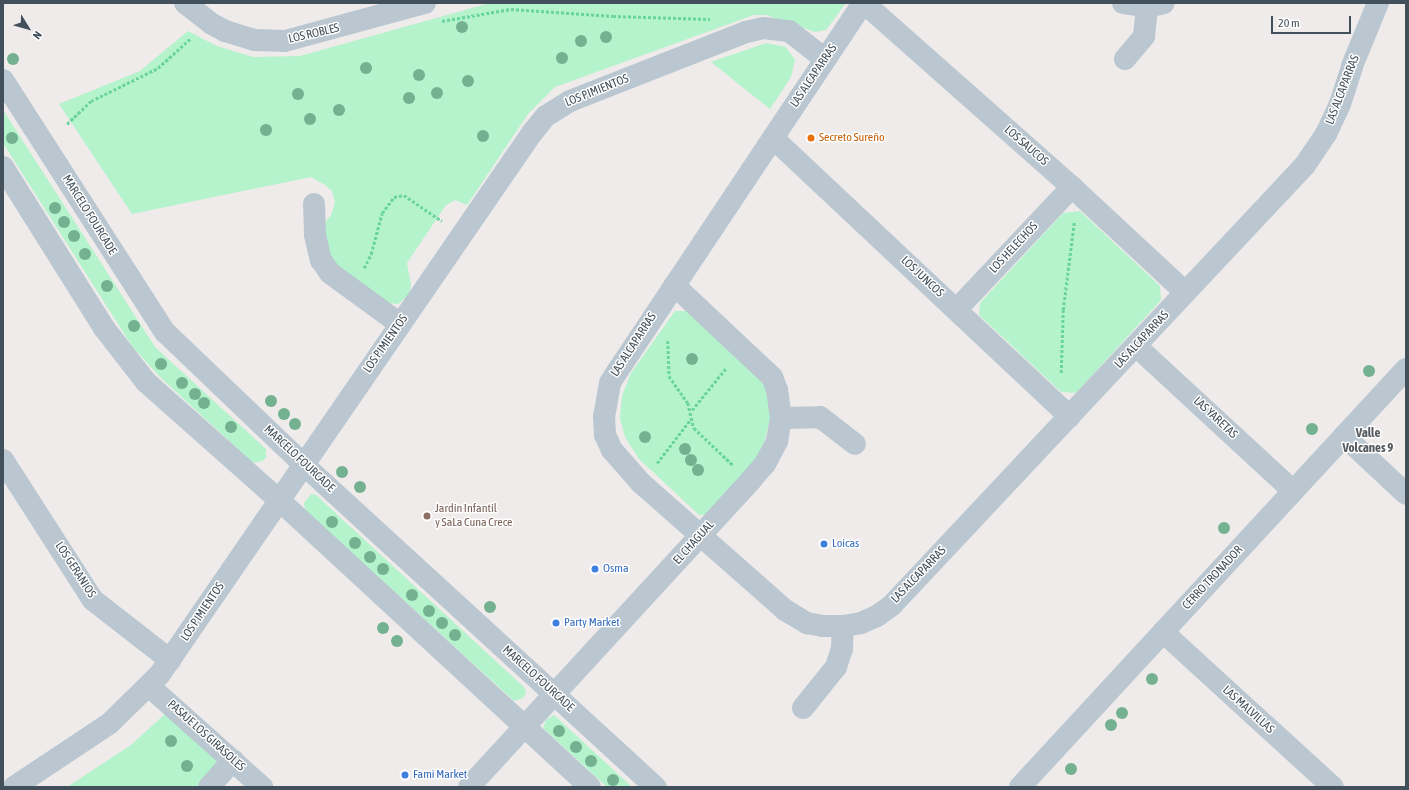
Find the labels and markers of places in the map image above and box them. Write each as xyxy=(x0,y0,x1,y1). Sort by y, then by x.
place label: Secreto Sureño xyxy=(819,131,885,145)
marker: Secreto Sureño xyxy=(806,133,816,143)
place label: Jardín Infantil y SaLa Cuna Crece xyxy=(435,502,513,530)
marker: Jardín Infantil y SaLa Cuna Crece xyxy=(422,511,432,521)
place label: Loicas xyxy=(832,537,859,551)
marker: Loicas xyxy=(819,539,829,549)
place label: Osma xyxy=(603,562,628,576)
marker: Osma xyxy=(590,564,600,574)
place label: Party Market xyxy=(564,616,620,630)
marker: Party Market xyxy=(551,618,561,628)
place label: Fami Market xyxy=(413,768,467,782)
marker: Fami Market xyxy=(400,770,410,780)

